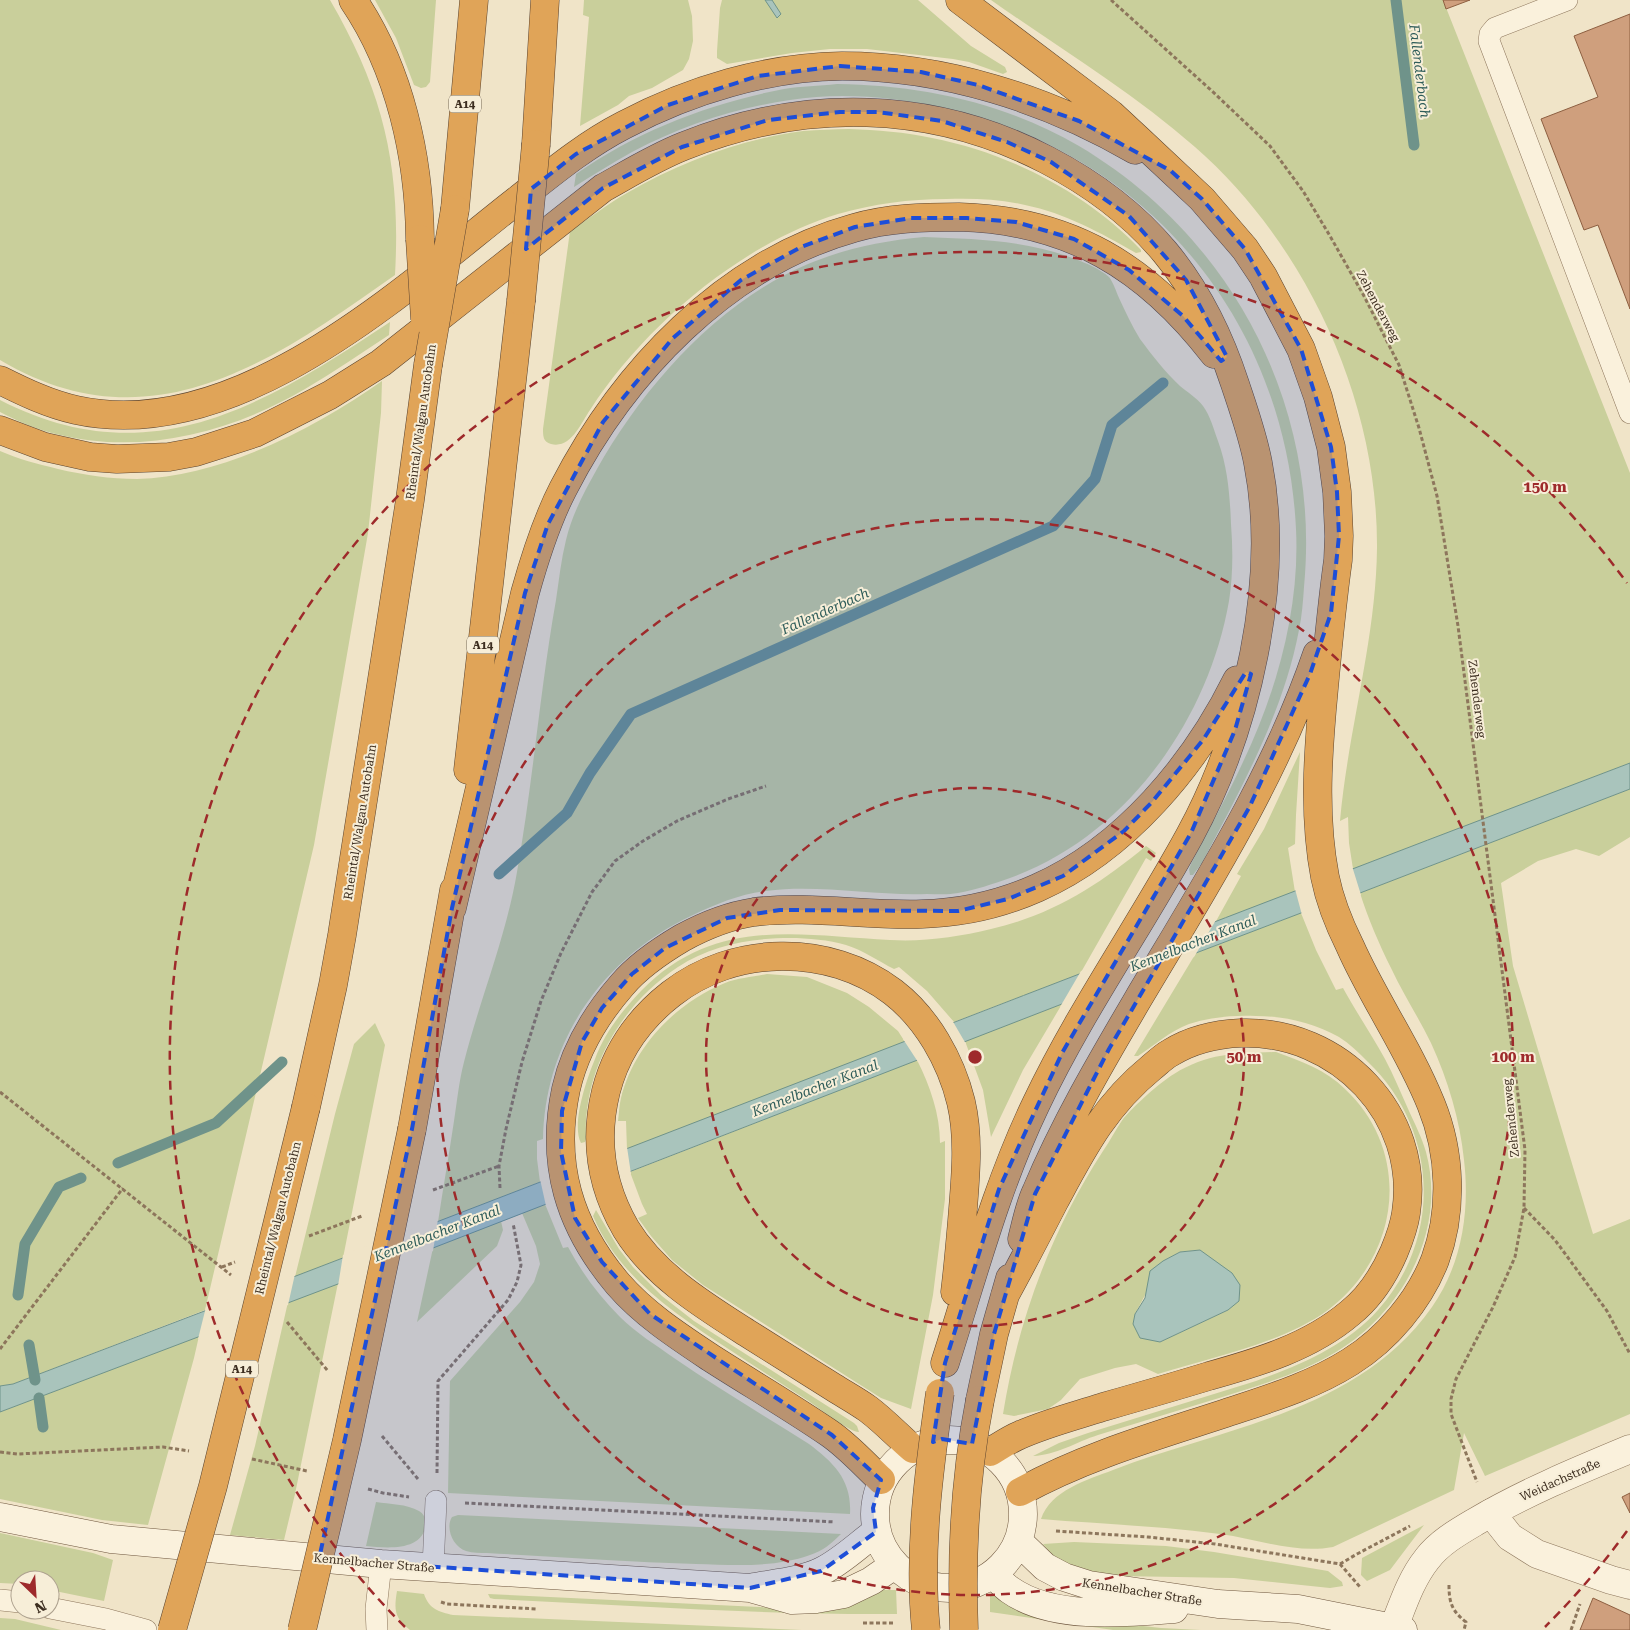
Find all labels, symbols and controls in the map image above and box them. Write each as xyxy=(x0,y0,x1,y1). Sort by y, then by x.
water label: Fallenderbach xyxy=(1406,22,1434,119)
road number: A14 xyxy=(449,96,481,112)
street label: Zehenderweg xyxy=(1353,268,1403,344)
street label: Rheintal/Walgau Autobahn xyxy=(403,343,439,501)
text: 150 m xyxy=(1523,478,1567,496)
water label: Fallenderbach xyxy=(778,584,872,638)
road number: A14 xyxy=(467,636,499,654)
street label: Zehenderweg xyxy=(1465,659,1489,739)
street label: Rheintal/Walgau Autobahn xyxy=(341,743,379,901)
water label: Kennelbacher Kanal xyxy=(1127,912,1258,975)
centre of rings xyxy=(966,1048,984,1066)
text: 50 m xyxy=(1226,1048,1262,1066)
text: 100 m xyxy=(1491,1048,1535,1066)
water label: Kennelbacher Kanal xyxy=(749,1057,880,1120)
street label: Zehenderweg xyxy=(1500,1078,1522,1158)
street label: Rheintal/Walgau Autobahn xyxy=(252,1140,304,1296)
water label: Kennelbacher Kanal xyxy=(371,1202,502,1265)
road number: A14 xyxy=(226,1360,258,1378)
street label: Weidachstraße xyxy=(1518,1456,1603,1504)
street label: Kennelbacher Straße xyxy=(313,1551,435,1575)
north arrow xyxy=(10,1570,60,1620)
street label: Kennelbacher Straße xyxy=(1081,1576,1203,1608)
text: N xyxy=(32,1597,49,1616)

